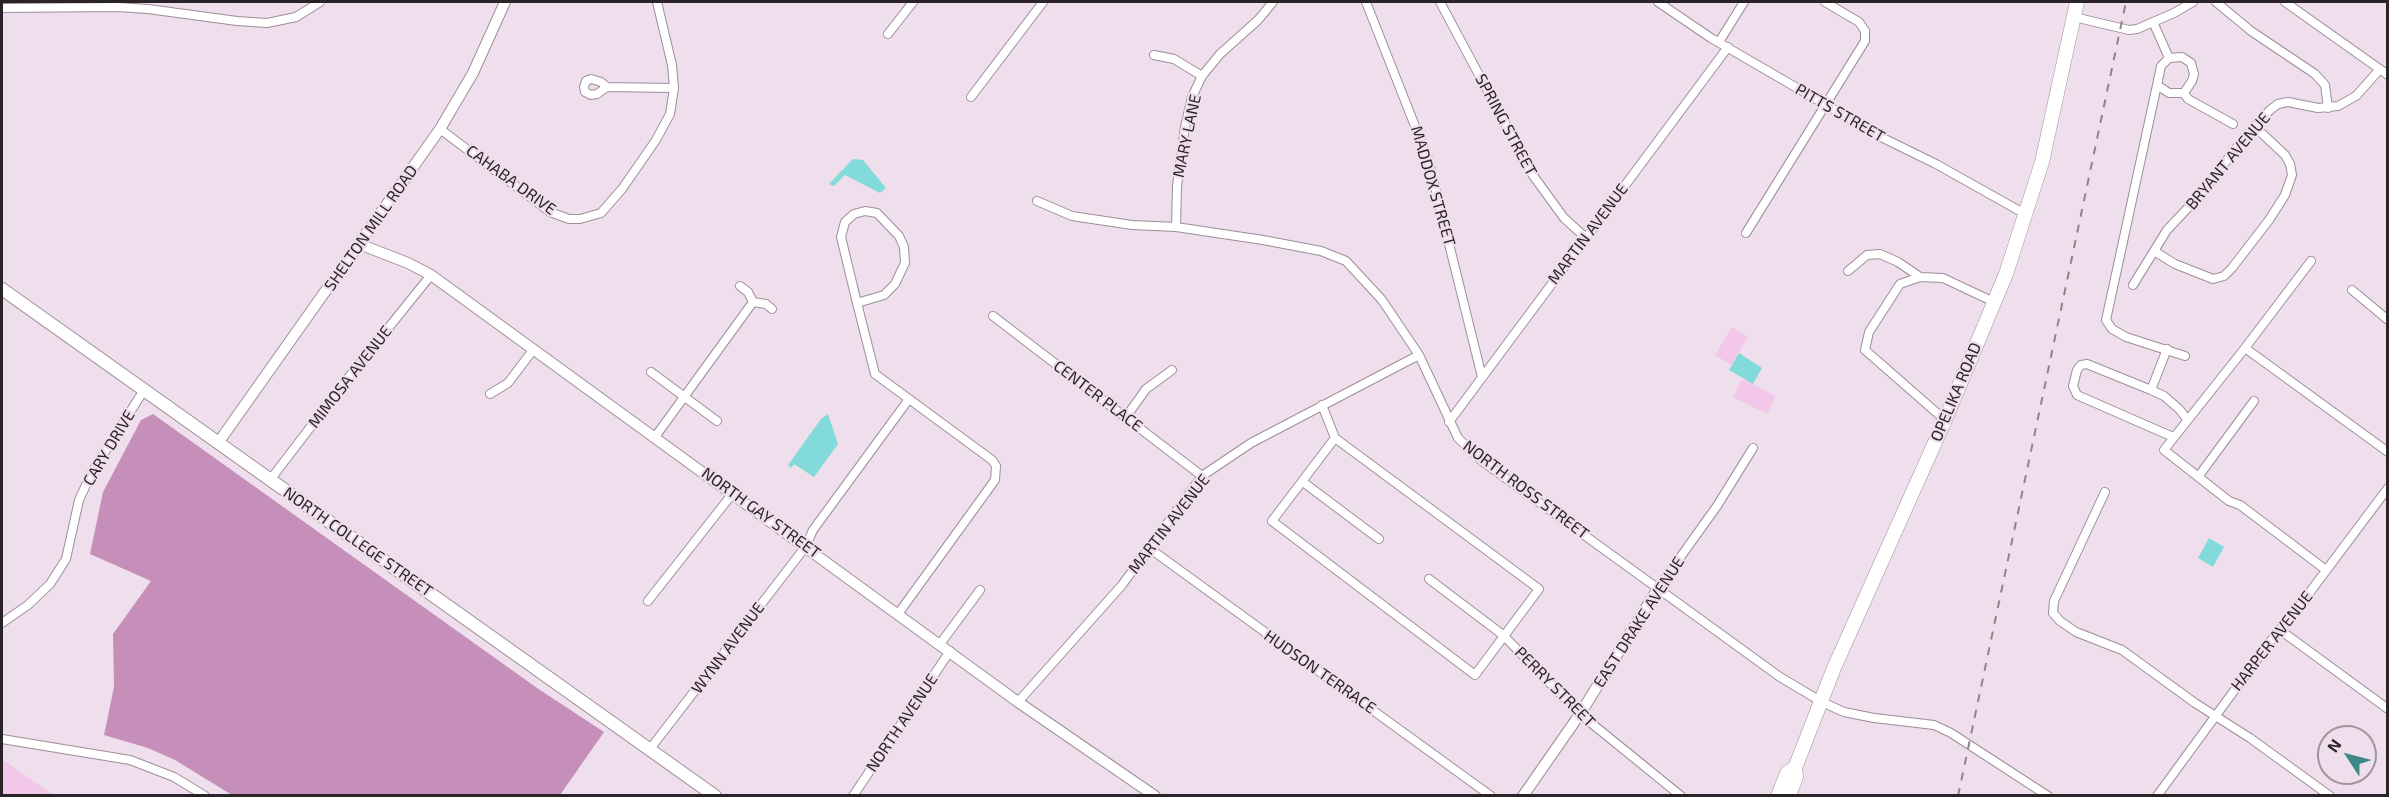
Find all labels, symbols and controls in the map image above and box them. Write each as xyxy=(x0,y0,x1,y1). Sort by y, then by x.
street label: SPRING STREET xyxy=(1471,71,1541,179)
street label: PITTS STREET xyxy=(1792,80,1888,146)
street label: MARY LANE xyxy=(1169,93,1205,179)
street label: BRYANT AVENUE xyxy=(2182,108,2274,214)
street label: MADDOX STREET xyxy=(1407,124,1459,248)
street label: CAHABA DRIVE xyxy=(462,141,560,219)
street label: SHELTON MILL ROAD xyxy=(320,161,422,295)
street label: MARTIN AVENUE xyxy=(1544,180,1632,288)
street label: MIMOSA AVENUE xyxy=(304,322,396,432)
street label: OPELIKA ROAD xyxy=(1927,340,1985,444)
street label: CENTER PLACE xyxy=(1050,356,1146,436)
street label: CARY DRIVE xyxy=(79,407,139,489)
street label: NORTH ROSS STREET xyxy=(1459,436,1593,544)
street label: NORTH GAY STREET xyxy=(698,463,824,563)
street label: MARTIN AVENUE xyxy=(1124,470,1214,578)
street label: NORTH COLLEGE STREET xyxy=(280,483,436,601)
street label: EAST DRAKE AVENUE xyxy=(1590,553,1688,691)
street label: HARPER AVENUE xyxy=(2227,587,2317,695)
street label: WYNN AVENUE xyxy=(687,599,769,697)
street label: HUDSON TERRACE xyxy=(1260,626,1380,718)
street label: PERRY STREET xyxy=(1511,643,1599,731)
street label: NORTH AVENUE xyxy=(862,670,942,776)
north arrow xyxy=(2317,725,2377,785)
text: N xyxy=(2323,735,2345,756)

